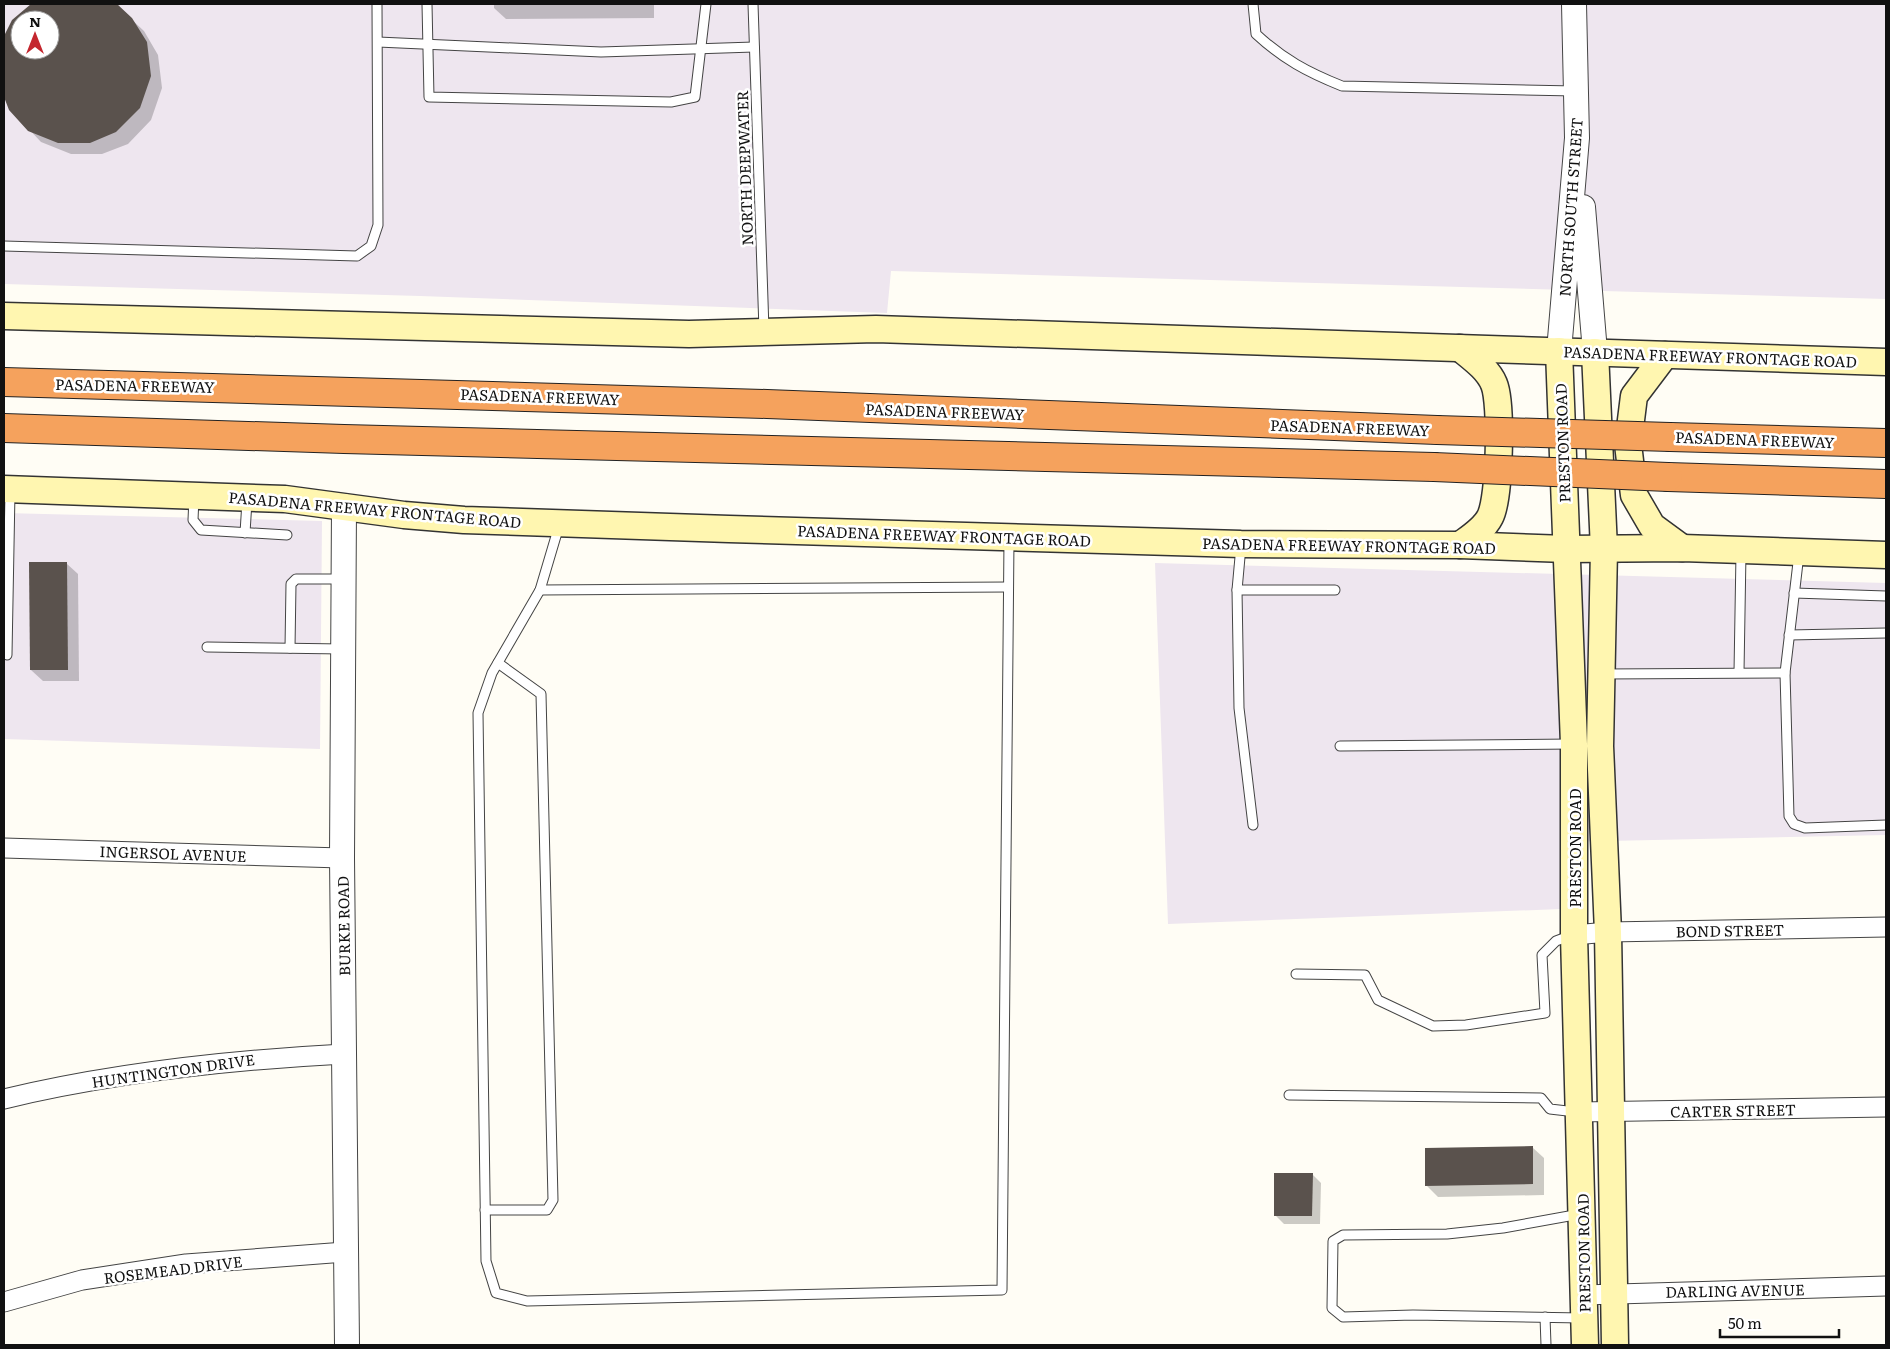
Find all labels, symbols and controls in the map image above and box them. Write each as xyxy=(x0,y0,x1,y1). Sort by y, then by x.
north arrow xyxy=(10,10,60,60)
text: N xyxy=(29,11,41,31)
street label: NORTH DEEPWATER xyxy=(730,90,758,246)
street label: NORTH SOUTH STREET xyxy=(1552,117,1588,297)
street label: PASADENA FREEWAY FRONTAGE ROAD xyxy=(1563,339,1857,373)
street label: PASADENA FREEWAY xyxy=(55,372,215,398)
street label: PASADENA FREEWAY xyxy=(460,382,620,410)
street label: PRESTON ROAD xyxy=(1548,383,1576,503)
street label: PASADENA FREEWAY xyxy=(865,397,1025,425)
street label: PASADENA FREEWAY xyxy=(1270,413,1430,441)
street label: PASADENA FREEWAY xyxy=(1675,425,1835,453)
street label: PASADENA FREEWAY FRONTAGE ROAD xyxy=(228,485,522,533)
street label: PASADENA FREEWAY FRONTAGE ROAD xyxy=(797,518,1091,552)
street label: PASADENA FREEWAY FRONTAGE ROAD xyxy=(1202,531,1496,559)
street label: PRESTON ROAD xyxy=(1563,788,1586,908)
street label: INGERSOL AVENUE xyxy=(99,839,247,867)
street label: BURKE ROAD xyxy=(331,876,355,976)
street label: BOND STREET xyxy=(1675,918,1785,942)
street label: HUNTINGTON DRIVE xyxy=(90,1047,256,1093)
street label: CARTER STREET xyxy=(1670,1097,1796,1123)
street label: PRESTON ROAD xyxy=(1570,1193,1596,1313)
street label: ROSEMEAD DRIVE xyxy=(102,1249,244,1289)
street label: DARLING AVENUE xyxy=(1665,1277,1805,1303)
scale bar xyxy=(1720,1306,1839,1338)
text: 50 m xyxy=(1728,1311,1762,1334)

